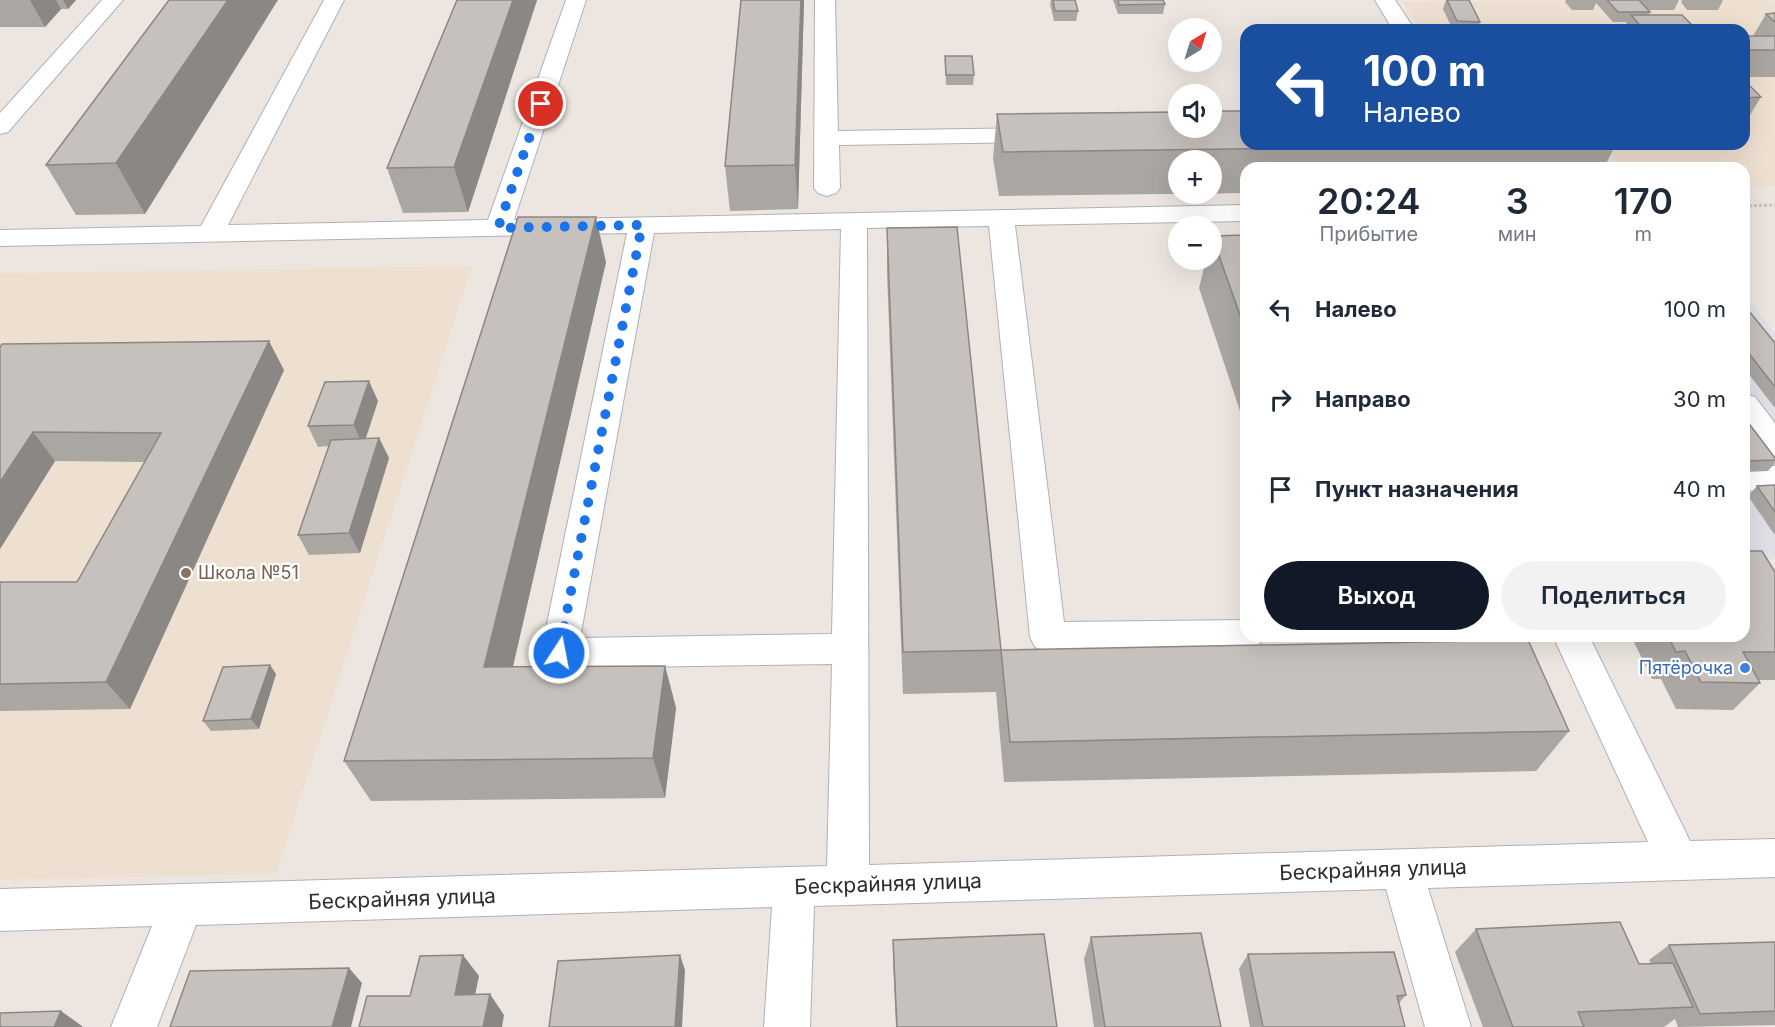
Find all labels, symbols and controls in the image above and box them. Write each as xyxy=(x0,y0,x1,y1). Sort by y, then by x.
north arrow xyxy=(1168,18,1222,72)
map controls xyxy=(1168,18,1222,270)
text: 100 m xyxy=(1363,45,1486,96)
icon: left xyxy=(1264,48,1342,126)
pin xyxy=(515,78,566,129)
button: sound xyxy=(1168,84,1222,138)
icon: arrive xyxy=(524,87,557,120)
text: Налево xyxy=(1363,96,1461,129)
button: + xyxy=(1168,150,1222,204)
text: 20:24 xyxy=(1317,179,1421,223)
text: 3 xyxy=(1506,179,1529,223)
text: 170 xyxy=(1614,179,1673,223)
button: − xyxy=(1168,216,1222,270)
text: Прибытие xyxy=(1320,222,1418,246)
text: мин xyxy=(1498,222,1537,246)
text: m xyxy=(1635,222,1652,246)
icon: left xyxy=(1264,293,1297,326)
text: Налево xyxy=(1315,296,1397,322)
text: 100 m xyxy=(1664,296,1726,322)
icon: right xyxy=(1264,383,1297,416)
text: Направо xyxy=(1315,386,1411,412)
text: 30 m xyxy=(1673,386,1726,412)
icon: arrive xyxy=(1264,473,1297,506)
text: Пункт назначения xyxy=(1315,476,1519,502)
text: 40 m xyxy=(1672,476,1726,502)
button: Выход xyxy=(1264,561,1489,630)
button: Поделиться xyxy=(1501,561,1726,630)
place label: Школа №51 xyxy=(198,562,299,583)
marker: Школа №51 xyxy=(179,566,193,580)
position arrow xyxy=(527,621,591,685)
place label: Пятёрочка xyxy=(1639,657,1733,678)
marker: Пятёрочка xyxy=(1738,661,1752,675)
street label: Бескрайняя улица xyxy=(1279,854,1467,885)
street label: Бескрайняя улица xyxy=(794,868,982,899)
street label: Бескрайняя улица xyxy=(308,883,496,914)

